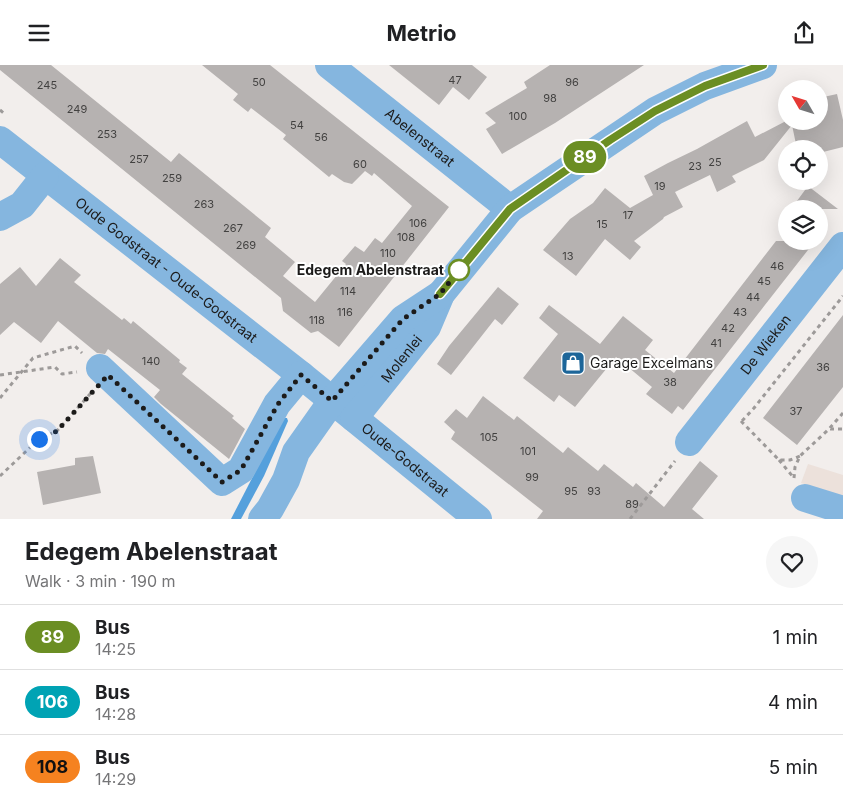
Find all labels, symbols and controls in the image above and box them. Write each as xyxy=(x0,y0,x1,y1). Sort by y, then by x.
icon: menu xyxy=(25,19,53,47)
icon: share xyxy=(790,19,818,47)
text: Metrio xyxy=(386,20,457,46)
house number: 47 xyxy=(448,73,462,87)
house number: 50 xyxy=(252,75,266,89)
house number: 96 xyxy=(565,75,579,89)
house number: 245 xyxy=(37,78,57,92)
north arrow xyxy=(778,80,828,130)
map controls xyxy=(778,80,828,250)
house number: 98 xyxy=(543,91,557,105)
house number: 249 xyxy=(67,102,87,116)
street label: Abelenstraat xyxy=(382,104,459,170)
house number: 100 xyxy=(509,109,527,123)
house number: 54 xyxy=(290,118,304,132)
house number: 253 xyxy=(97,127,117,141)
house number: 56 xyxy=(314,130,328,144)
button: locate xyxy=(778,140,828,190)
line badge: 89 xyxy=(562,141,608,173)
text: 89 xyxy=(573,146,597,167)
house number: 257 xyxy=(129,152,149,166)
house number: 25 xyxy=(708,155,722,169)
house number: 60 xyxy=(353,157,367,171)
house number: 23 xyxy=(688,159,702,173)
house number: 259 xyxy=(162,171,182,185)
house number: 19 xyxy=(654,179,666,193)
street label: Oude Godstraat - Oude-Godstraat xyxy=(72,193,261,346)
house number: 263 xyxy=(194,197,214,211)
button: layers xyxy=(778,200,828,250)
house number: 17 xyxy=(623,208,633,222)
house number: 106 xyxy=(409,216,427,230)
house number: 15 xyxy=(596,217,608,231)
house number: 267 xyxy=(223,221,243,235)
house number: 108 xyxy=(397,230,415,244)
house number: 269 xyxy=(236,238,256,252)
house number: 110 xyxy=(380,246,396,260)
house number: 13 xyxy=(562,249,574,263)
marker: Edegem Abelenstraat xyxy=(448,259,470,281)
house number: 46 xyxy=(770,259,784,273)
place label: Edegem Abelenstraat xyxy=(297,261,444,278)
house number: 45 xyxy=(757,274,771,288)
house number: 114 xyxy=(340,284,356,298)
house number: 44 xyxy=(746,290,760,304)
house number: 116 xyxy=(337,305,353,319)
house number: 43 xyxy=(733,305,747,319)
street label: De Wieken xyxy=(736,311,794,378)
house number: 118 xyxy=(309,313,325,327)
house number: 42 xyxy=(721,321,735,335)
street label: Molenlei xyxy=(377,331,425,386)
house number: 41 xyxy=(710,336,722,350)
shop icon: Garage Excelmans xyxy=(560,350,586,376)
house number: 140 xyxy=(142,354,160,368)
place label: Garage Excelmans xyxy=(590,354,713,371)
house number: 36 xyxy=(816,360,830,374)
house number: 38 xyxy=(663,375,677,389)
house number: 37 xyxy=(789,404,803,418)
street label: Oude-Godstraat xyxy=(358,419,453,500)
your location xyxy=(27,427,52,452)
house number: 105 xyxy=(480,430,498,444)
house number: 101 xyxy=(520,444,536,458)
house number: 99 xyxy=(525,470,539,484)
house number: 95 xyxy=(564,484,578,498)
house number: 93 xyxy=(587,484,601,498)
house number: 89 xyxy=(625,497,639,511)
button: heart xyxy=(766,536,818,588)
text: Edegem Abelenstraat xyxy=(25,537,277,566)
text: Walk · 3 min · 190 m xyxy=(25,571,176,591)
text: Bus xyxy=(95,616,130,639)
text: 89 xyxy=(41,626,64,647)
text: 1 min xyxy=(772,626,818,649)
text: 14:25 xyxy=(95,639,136,659)
text: Bus xyxy=(95,681,130,704)
text: 106 xyxy=(37,691,68,712)
text: 4 min xyxy=(768,691,818,714)
text: 14:28 xyxy=(95,704,136,724)
text: Bus xyxy=(95,746,130,769)
text: 108 xyxy=(37,756,68,777)
text: 5 min xyxy=(769,756,818,779)
text: 14:29 xyxy=(95,769,136,789)

